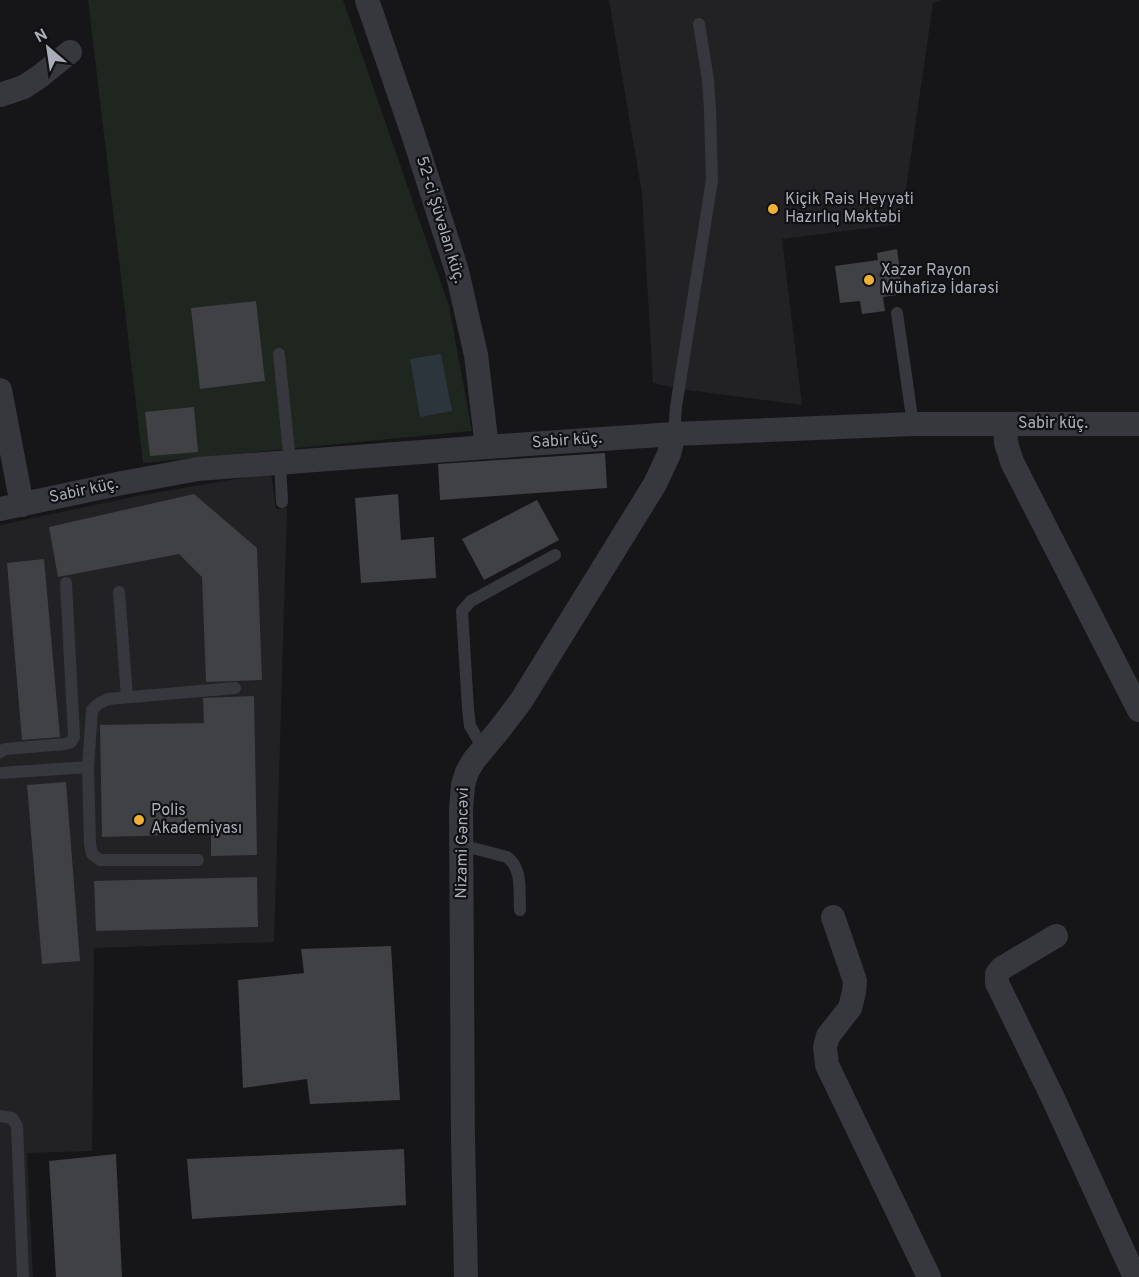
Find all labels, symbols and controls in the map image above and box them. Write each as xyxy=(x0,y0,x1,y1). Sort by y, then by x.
north arrow xyxy=(18,18,78,78)
text: N xyxy=(32,25,52,48)
street label: 52-ci Şüvəlan küç. xyxy=(411,154,469,286)
place label: Kiçik Rəis Heyyəti Hazırlıq Məktəbi xyxy=(785,190,914,228)
marker: Kiçik Rəis Heyyəti Hazırlıq Məktəbi xyxy=(766,202,780,216)
place label: Xəzər Rayon Mühafizə İdarəsi xyxy=(881,261,999,299)
marker: Xəzər Rayon Mühafizə İdarəsi xyxy=(862,273,876,287)
street label: Sabir küç. xyxy=(1018,414,1088,434)
street label: Sabir küç. xyxy=(531,429,603,453)
street label: Sabir küç. xyxy=(48,474,120,508)
street label: Nizami Gəncəvi xyxy=(452,787,474,899)
place label: Polis Akademiyası xyxy=(151,801,242,839)
marker: Polis Akademiyası xyxy=(132,813,146,827)

